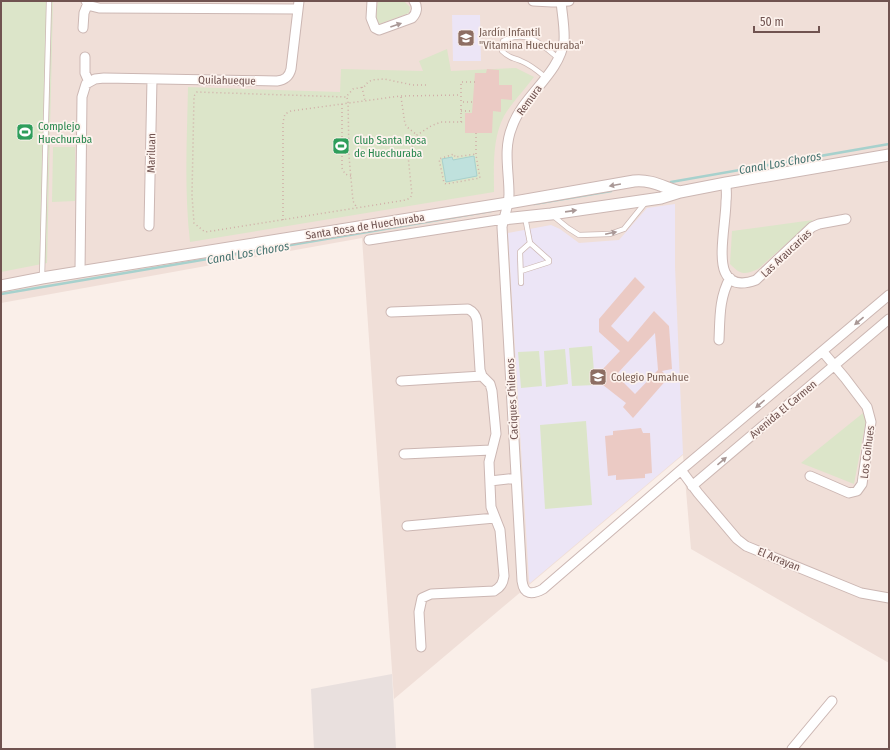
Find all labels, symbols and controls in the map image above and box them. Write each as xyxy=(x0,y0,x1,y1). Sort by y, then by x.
scale bar xyxy=(754,8,819,34)
text: 50 m xyxy=(760,15,784,29)
one-way arrow xyxy=(390,21,402,27)
place label: Jardín Infantil "Vitamina Huechuraba" xyxy=(479,26,584,52)
school or university icon: Jardín Infantil "Vitamina Huechuraba" xyxy=(456,28,476,48)
street label: Quilahueque xyxy=(198,73,256,88)
street label: Remura xyxy=(514,83,545,118)
place label: Complejo Huechuraba xyxy=(38,120,92,146)
sports icon: Complejo Huechuraba xyxy=(15,122,35,142)
street label: Mariluan xyxy=(145,133,158,173)
place label: Club Santa Rosa de Huechuraba xyxy=(354,134,426,160)
sports icon: Club Santa Rosa de Huechuraba xyxy=(331,136,351,156)
water label: Canal Los Choros xyxy=(738,149,822,177)
one-way arrow xyxy=(609,182,621,188)
one-way arrow xyxy=(564,208,577,214)
street label: Santa Rosa de Huechuraba xyxy=(305,211,426,242)
street label: Las Araucarias xyxy=(758,226,815,280)
one-way arrow xyxy=(605,229,617,235)
water label: Canal Los Choros xyxy=(206,239,290,267)
one-way arrow xyxy=(854,316,865,325)
street label: Caciques Chilenos xyxy=(504,358,521,440)
school or university icon: Colegio Pumahue xyxy=(588,367,608,387)
place label: Colegio Pumahue xyxy=(611,371,689,384)
street label: Avenida El Carmen xyxy=(747,378,819,441)
one-way arrow xyxy=(754,400,765,409)
street label: Los Coihues xyxy=(858,425,877,479)
one-way arrow xyxy=(716,456,727,465)
street label: El Arrayan xyxy=(756,545,802,574)

